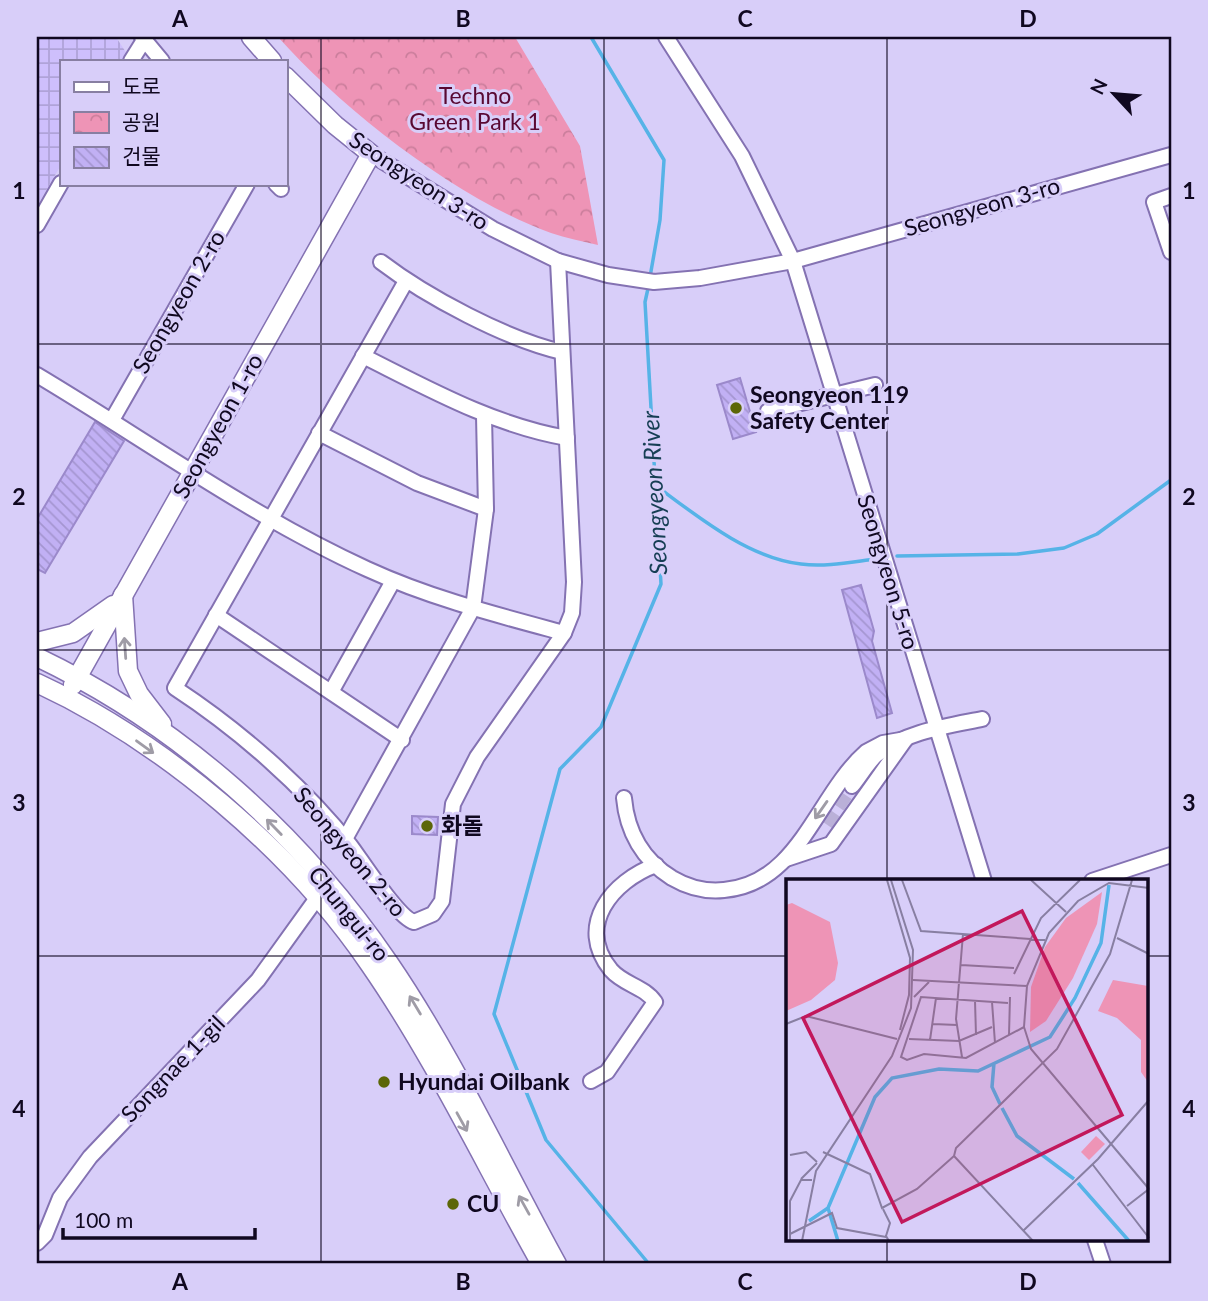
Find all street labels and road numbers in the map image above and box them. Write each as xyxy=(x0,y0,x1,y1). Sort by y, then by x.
street label: Seongyeon 3-ro xyxy=(345,125,495,236)
street label: Seongyeon 3-ro xyxy=(901,170,1063,242)
street label: Seongyeon 2-ro xyxy=(126,225,230,378)
street label: Seongyeon 1-ro xyxy=(166,348,268,503)
street label: Seongyeon 5-ro xyxy=(852,491,926,653)
street label: Seongyeon 2-ro xyxy=(288,781,413,922)
street label: Chungui-ro xyxy=(303,860,396,966)
street label: Songnae 1-gil xyxy=(115,1009,230,1127)

